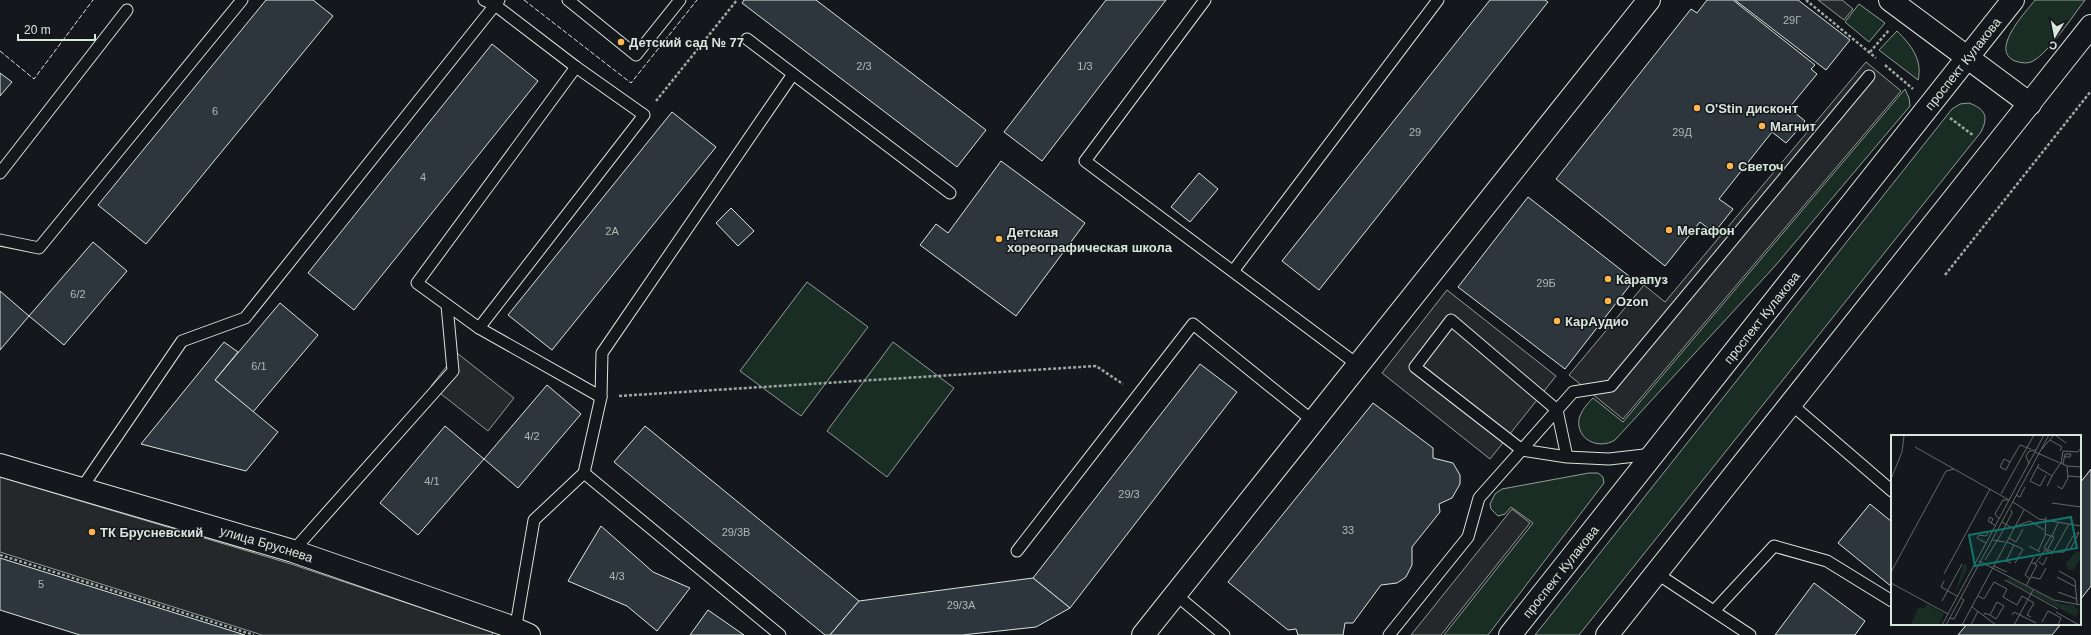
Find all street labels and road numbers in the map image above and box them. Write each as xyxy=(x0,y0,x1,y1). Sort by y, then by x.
street label: проспект Кулакова xyxy=(1922,14,2005,113)
street label: проспект Кулакова xyxy=(1721,268,1803,367)
street label: проспект Кулакова xyxy=(1520,522,1602,621)
street label: улица Бруснева xyxy=(218,523,316,566)

